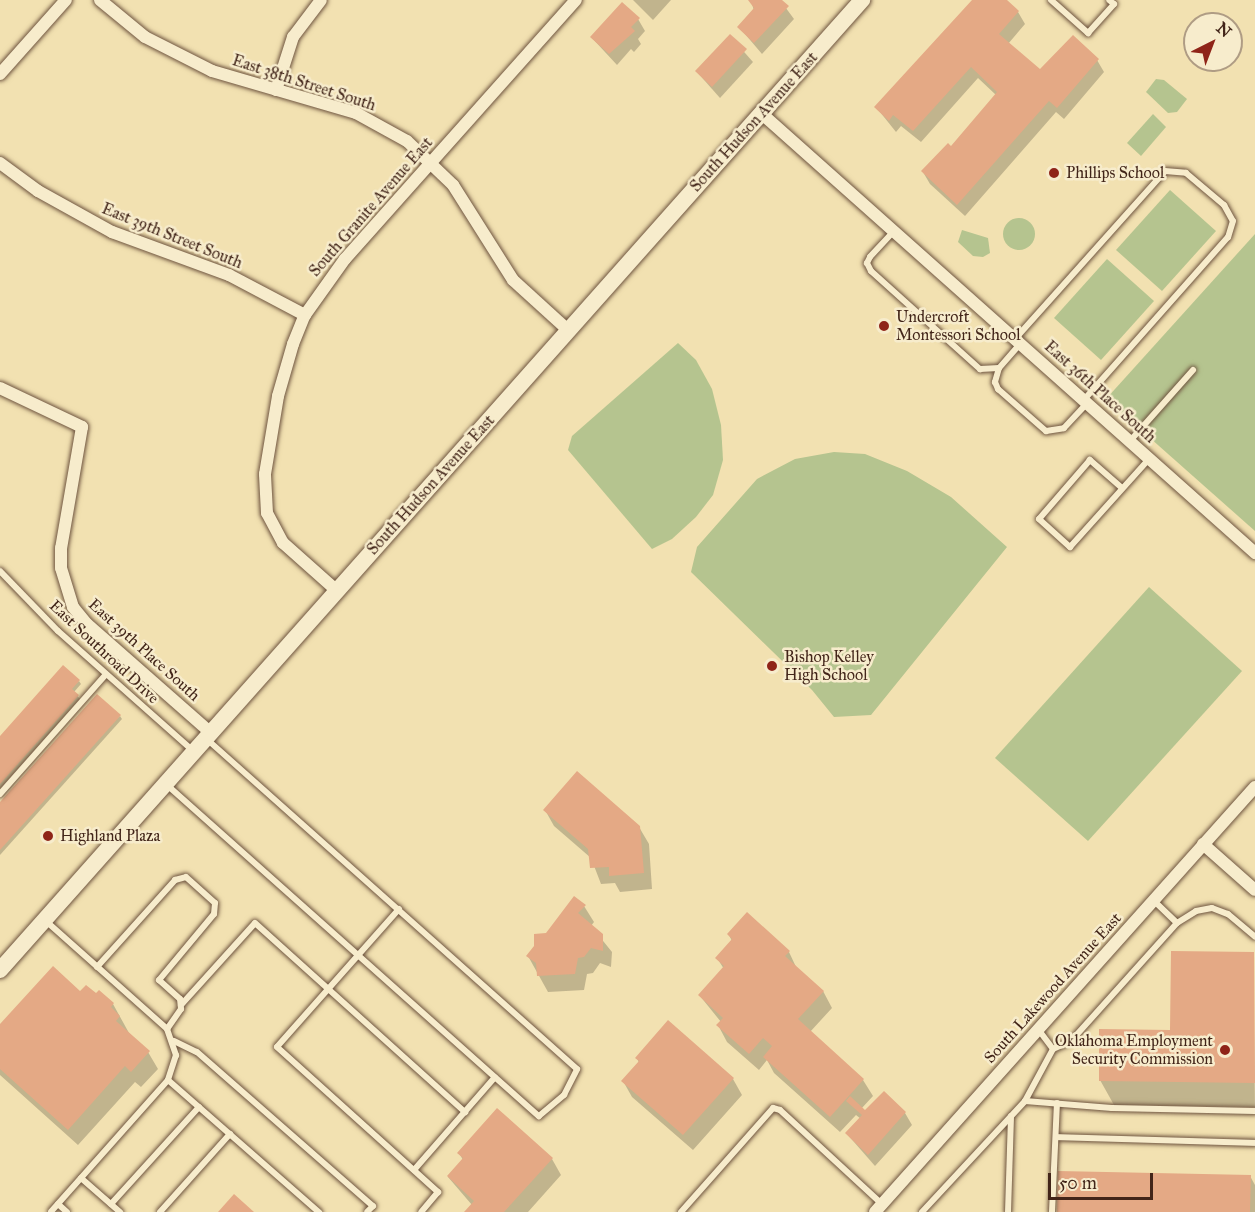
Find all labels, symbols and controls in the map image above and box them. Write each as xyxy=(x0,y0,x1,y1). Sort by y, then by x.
north arrow xyxy=(1183,12,1243,72)
text: N xyxy=(1213,18,1235,41)
street label: South Hudson Avenue East xyxy=(686,48,822,196)
street label: East 38th Street South xyxy=(230,51,378,115)
street label: South Granite Avenue East xyxy=(305,133,437,281)
place label: Phillips School xyxy=(1066,163,1164,183)
marker: Phillips School xyxy=(1047,166,1061,180)
street label: East 39th Street South xyxy=(99,199,245,273)
place label: Undercroft Montessori School xyxy=(896,307,1020,345)
marker: Undercroft Montessori School xyxy=(877,319,891,333)
street label: East 36th Place South xyxy=(1040,337,1160,447)
street label: South Hudson Avenue East xyxy=(363,411,499,559)
street label: East 39th Place South xyxy=(84,595,204,705)
street label: East Southroad Drive xyxy=(45,596,163,708)
place label: Bishop Kelley High School xyxy=(784,647,874,685)
marker: Bishop Kelley High School xyxy=(765,659,779,673)
place label: Highland Plaza xyxy=(60,826,160,846)
marker: Highland Plaza xyxy=(41,829,55,843)
street label: South Lakewood Avenue East xyxy=(980,909,1126,1067)
place label: Oklahoma Employment Security Commission xyxy=(1055,1031,1213,1069)
marker: Oklahoma Employment Security Commission xyxy=(1218,1043,1232,1057)
scale bar xyxy=(1051,1161,1156,1199)
text: 50 m xyxy=(1059,1172,1097,1194)

